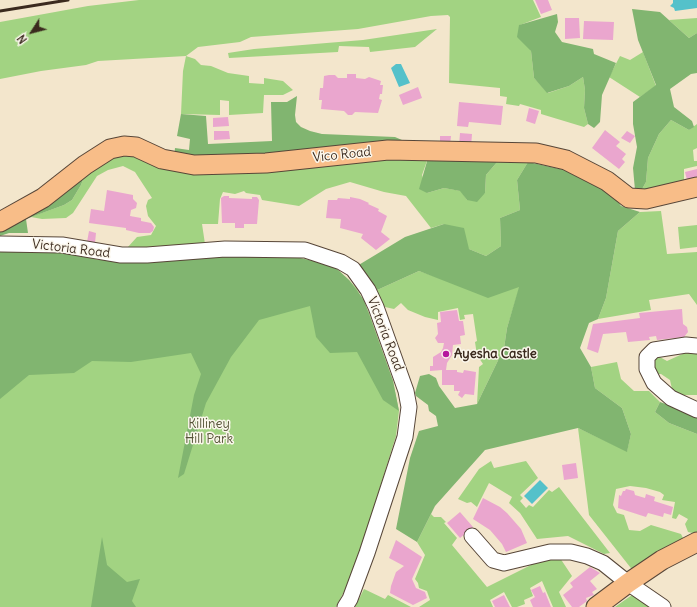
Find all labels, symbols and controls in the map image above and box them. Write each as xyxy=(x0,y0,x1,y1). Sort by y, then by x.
north arrow xyxy=(12,12,52,52)
text: N xyxy=(14,32,30,46)
street label: Vico Road xyxy=(312,144,372,166)
street label: Victoria Road xyxy=(31,236,111,262)
street label: Victoria Road xyxy=(364,295,406,373)
place label: Ayesha Castle xyxy=(454,346,537,362)
marker: Ayesha Castle xyxy=(441,349,451,359)
park label: Killiney Hill Park xyxy=(185,416,233,447)

